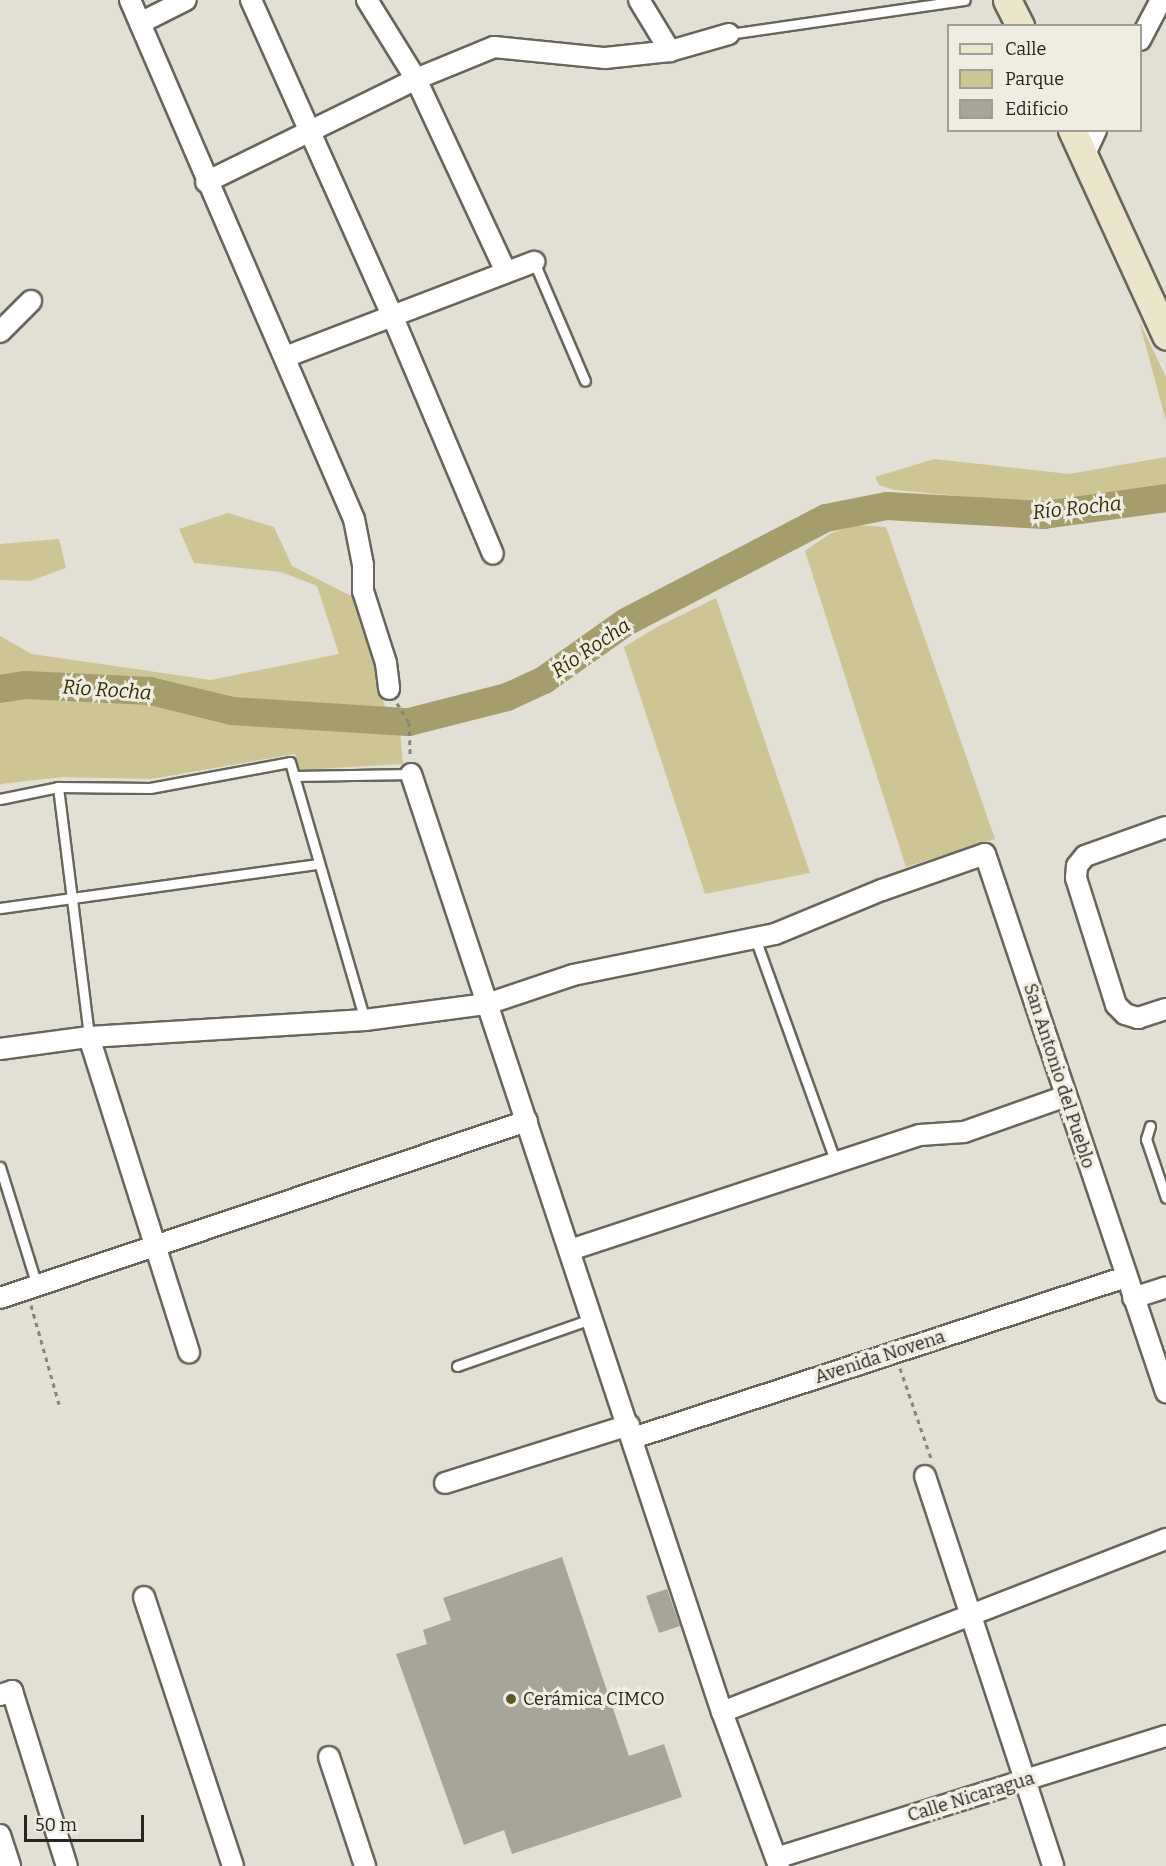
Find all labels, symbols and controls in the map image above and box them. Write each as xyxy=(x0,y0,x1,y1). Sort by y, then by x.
legend xyxy=(947,24,1142,132)
text: Calle xyxy=(1005,38,1046,60)
text: Parque xyxy=(1005,68,1064,90)
text: Edificio xyxy=(1005,98,1068,120)
water label: Río Rocha xyxy=(1031,491,1123,525)
water label: Río Rocha xyxy=(547,613,635,683)
water label: Río Rocha xyxy=(62,675,152,705)
street label: San Antonio del Pueblo xyxy=(1019,981,1099,1171)
street label: Avenida Novena xyxy=(812,1326,948,1388)
place label: Cerámica CIMCO xyxy=(523,1688,665,1710)
marker: Cerámica CIMCO xyxy=(504,1692,518,1706)
street label: Calle Nicaragua xyxy=(905,1767,1037,1827)
scale bar xyxy=(27,1803,147,1841)
text: 50 m xyxy=(35,1814,77,1836)

